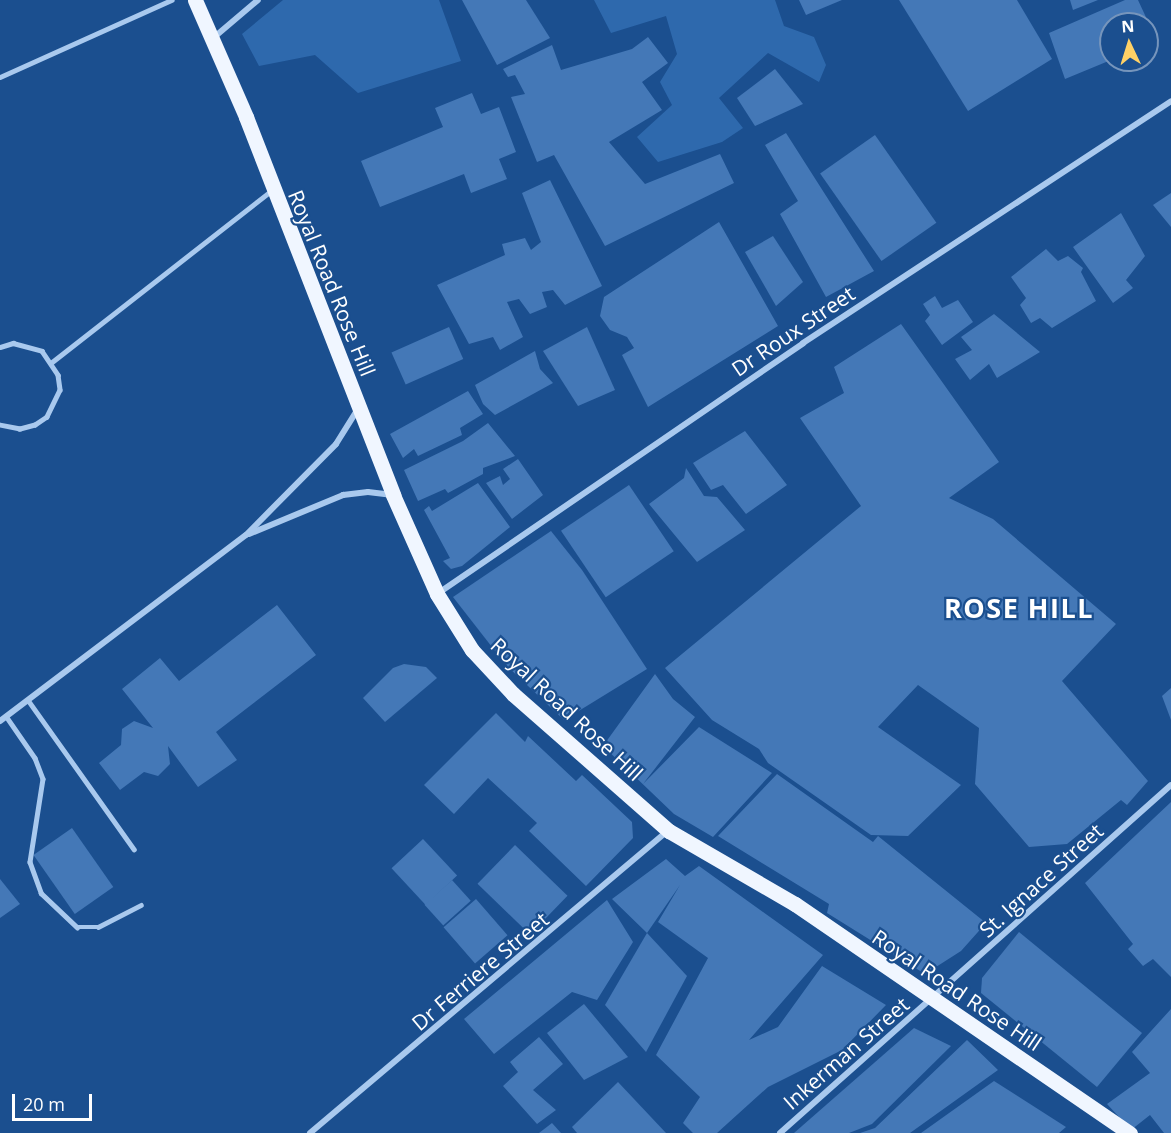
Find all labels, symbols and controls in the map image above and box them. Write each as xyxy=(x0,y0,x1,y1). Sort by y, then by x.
north arrow xyxy=(1099,12,1159,72)
text: N xyxy=(1121,15,1135,37)
street label: Royal Road Rose Hill xyxy=(283,186,381,380)
street label: Dr Roux Street xyxy=(727,281,859,381)
district label: ROSE HILL xyxy=(944,592,1094,624)
street label: Royal Road Rose Hill xyxy=(486,632,648,786)
street label: St. Ignace Street xyxy=(974,818,1108,942)
street label: Dr Ferriere Street xyxy=(407,907,553,1035)
street label: Royal Road Rose Hill xyxy=(868,924,1046,1056)
street label: Inkerman Street xyxy=(778,992,914,1114)
scale bar xyxy=(15,1082,94,1120)
text: 20 m xyxy=(23,1092,65,1116)

